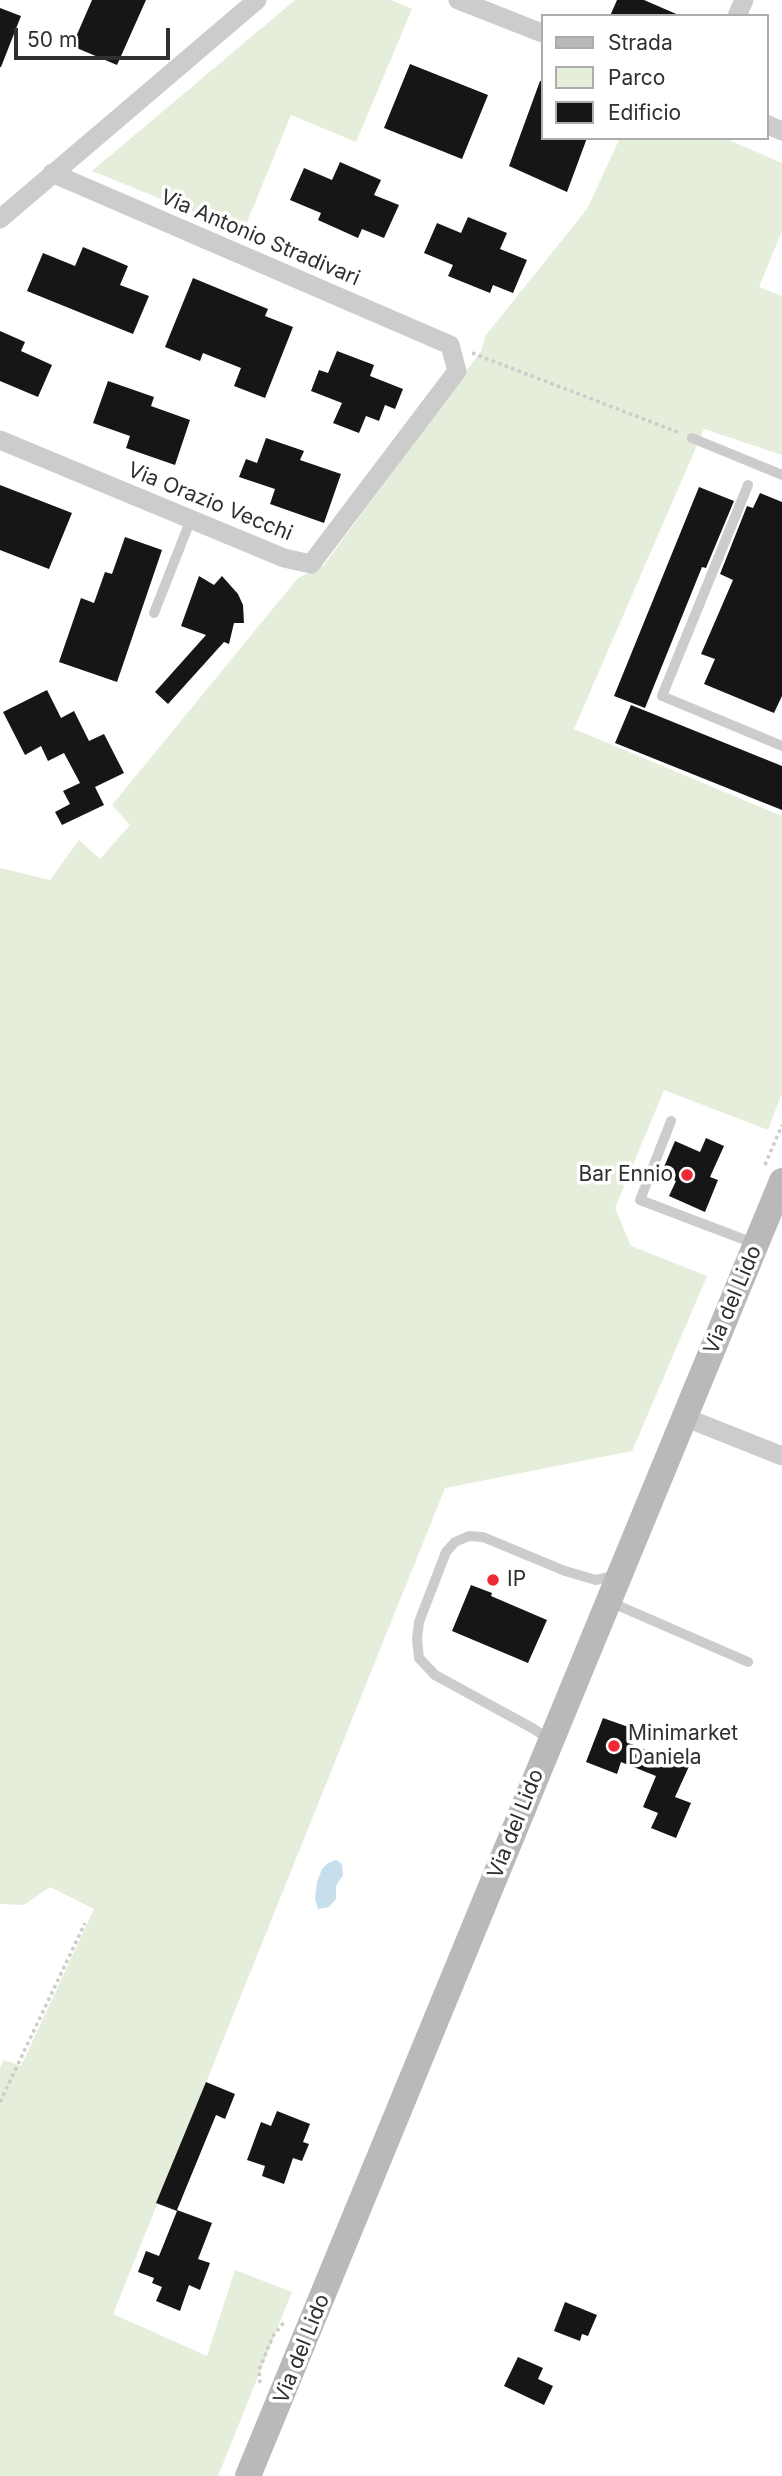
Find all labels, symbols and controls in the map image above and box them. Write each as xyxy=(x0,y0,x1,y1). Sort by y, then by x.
scale bar xyxy=(18,14,173,58)
legend xyxy=(540,14,768,140)
text: 50 m xyxy=(27,27,77,52)
text: Strada xyxy=(608,30,673,55)
text: Parco xyxy=(608,65,665,90)
text: Edificio xyxy=(608,100,681,125)
street label: Via Antonio Stradivari xyxy=(156,185,364,291)
street label: Via Orazio Vecchi xyxy=(124,457,296,547)
place label: Bar Ennio xyxy=(579,1162,673,1188)
marker: Bar Ennio xyxy=(679,1167,695,1183)
street label: Via del Lido xyxy=(699,1242,767,1358)
place label: IP xyxy=(507,1567,526,1593)
marker: IP xyxy=(485,1572,501,1588)
place label: Minimarket Daniela xyxy=(628,1721,738,1771)
marker: Minimarket Daniela xyxy=(606,1738,622,1754)
street label: Via del Lido xyxy=(483,1766,549,1882)
street label: Via del Lido xyxy=(269,2291,335,2407)

